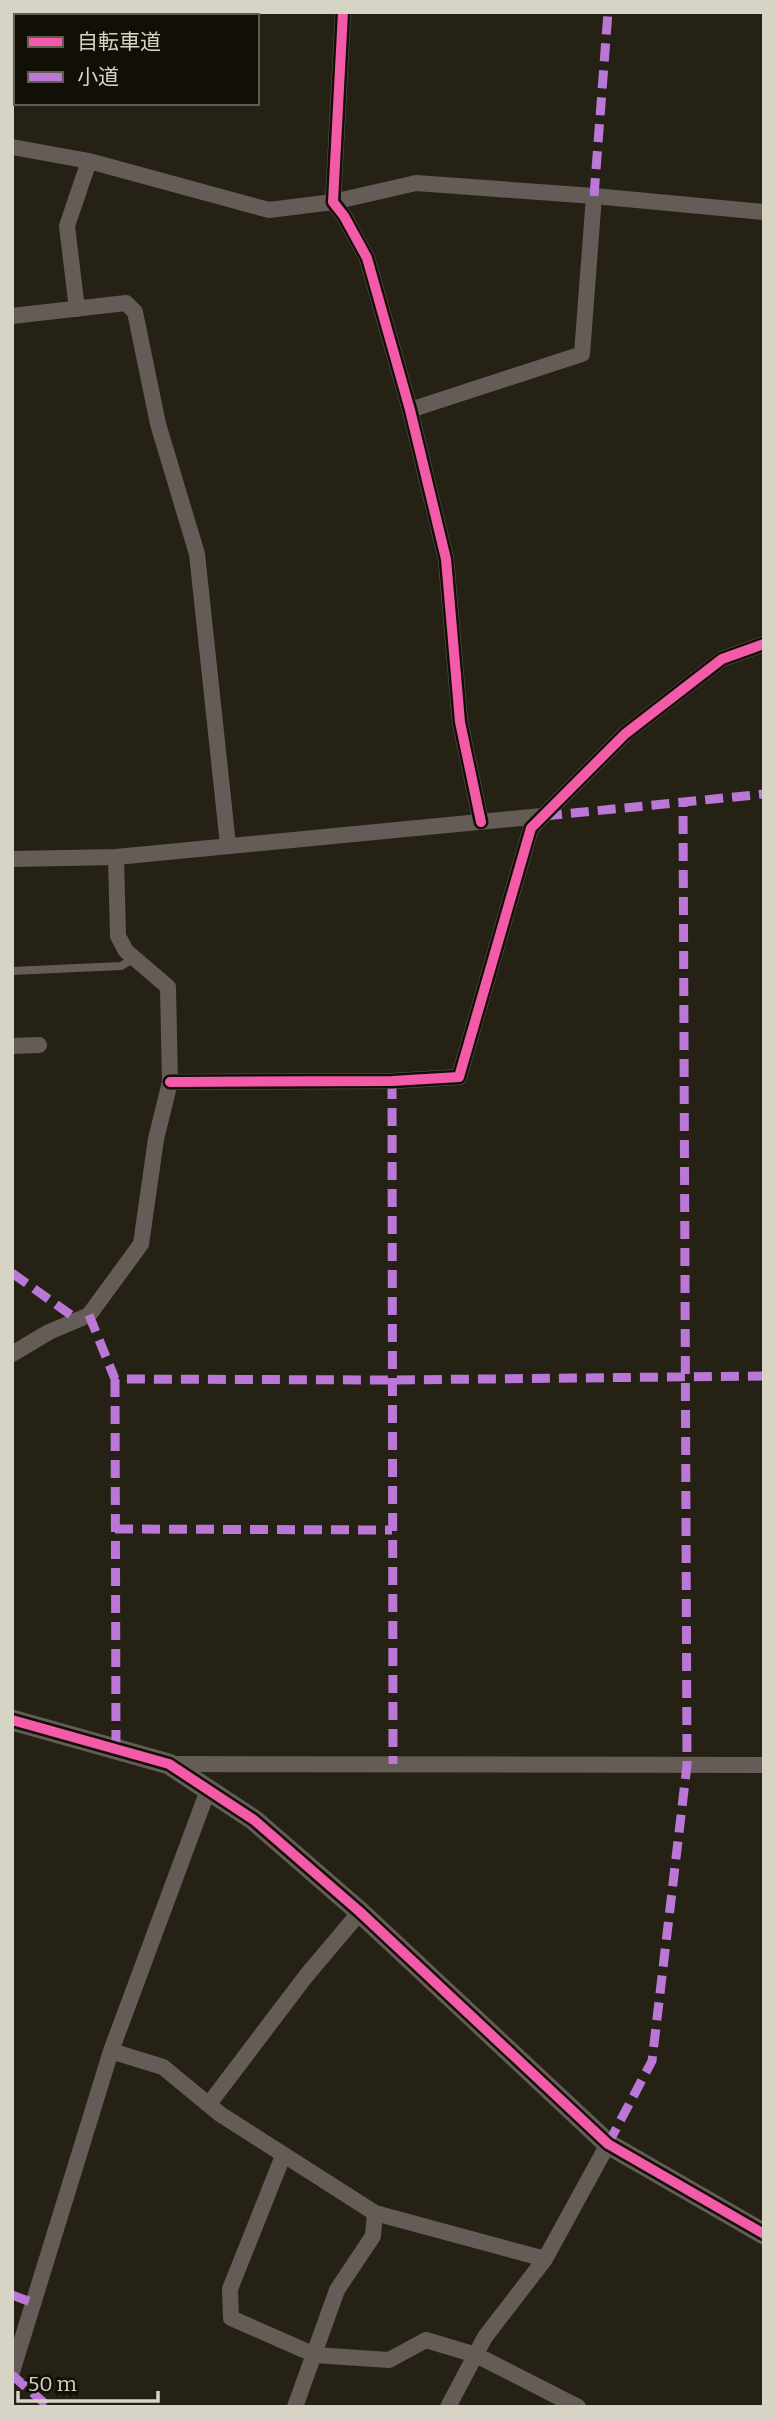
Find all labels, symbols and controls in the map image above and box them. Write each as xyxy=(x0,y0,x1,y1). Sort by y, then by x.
legend xyxy=(14,14,259,105)
text: 自転車道 xyxy=(77,29,161,55)
text: 小道 xyxy=(77,64,119,90)
scale bar xyxy=(18,2360,158,2404)
text: 50 m xyxy=(28,2371,77,2397)

